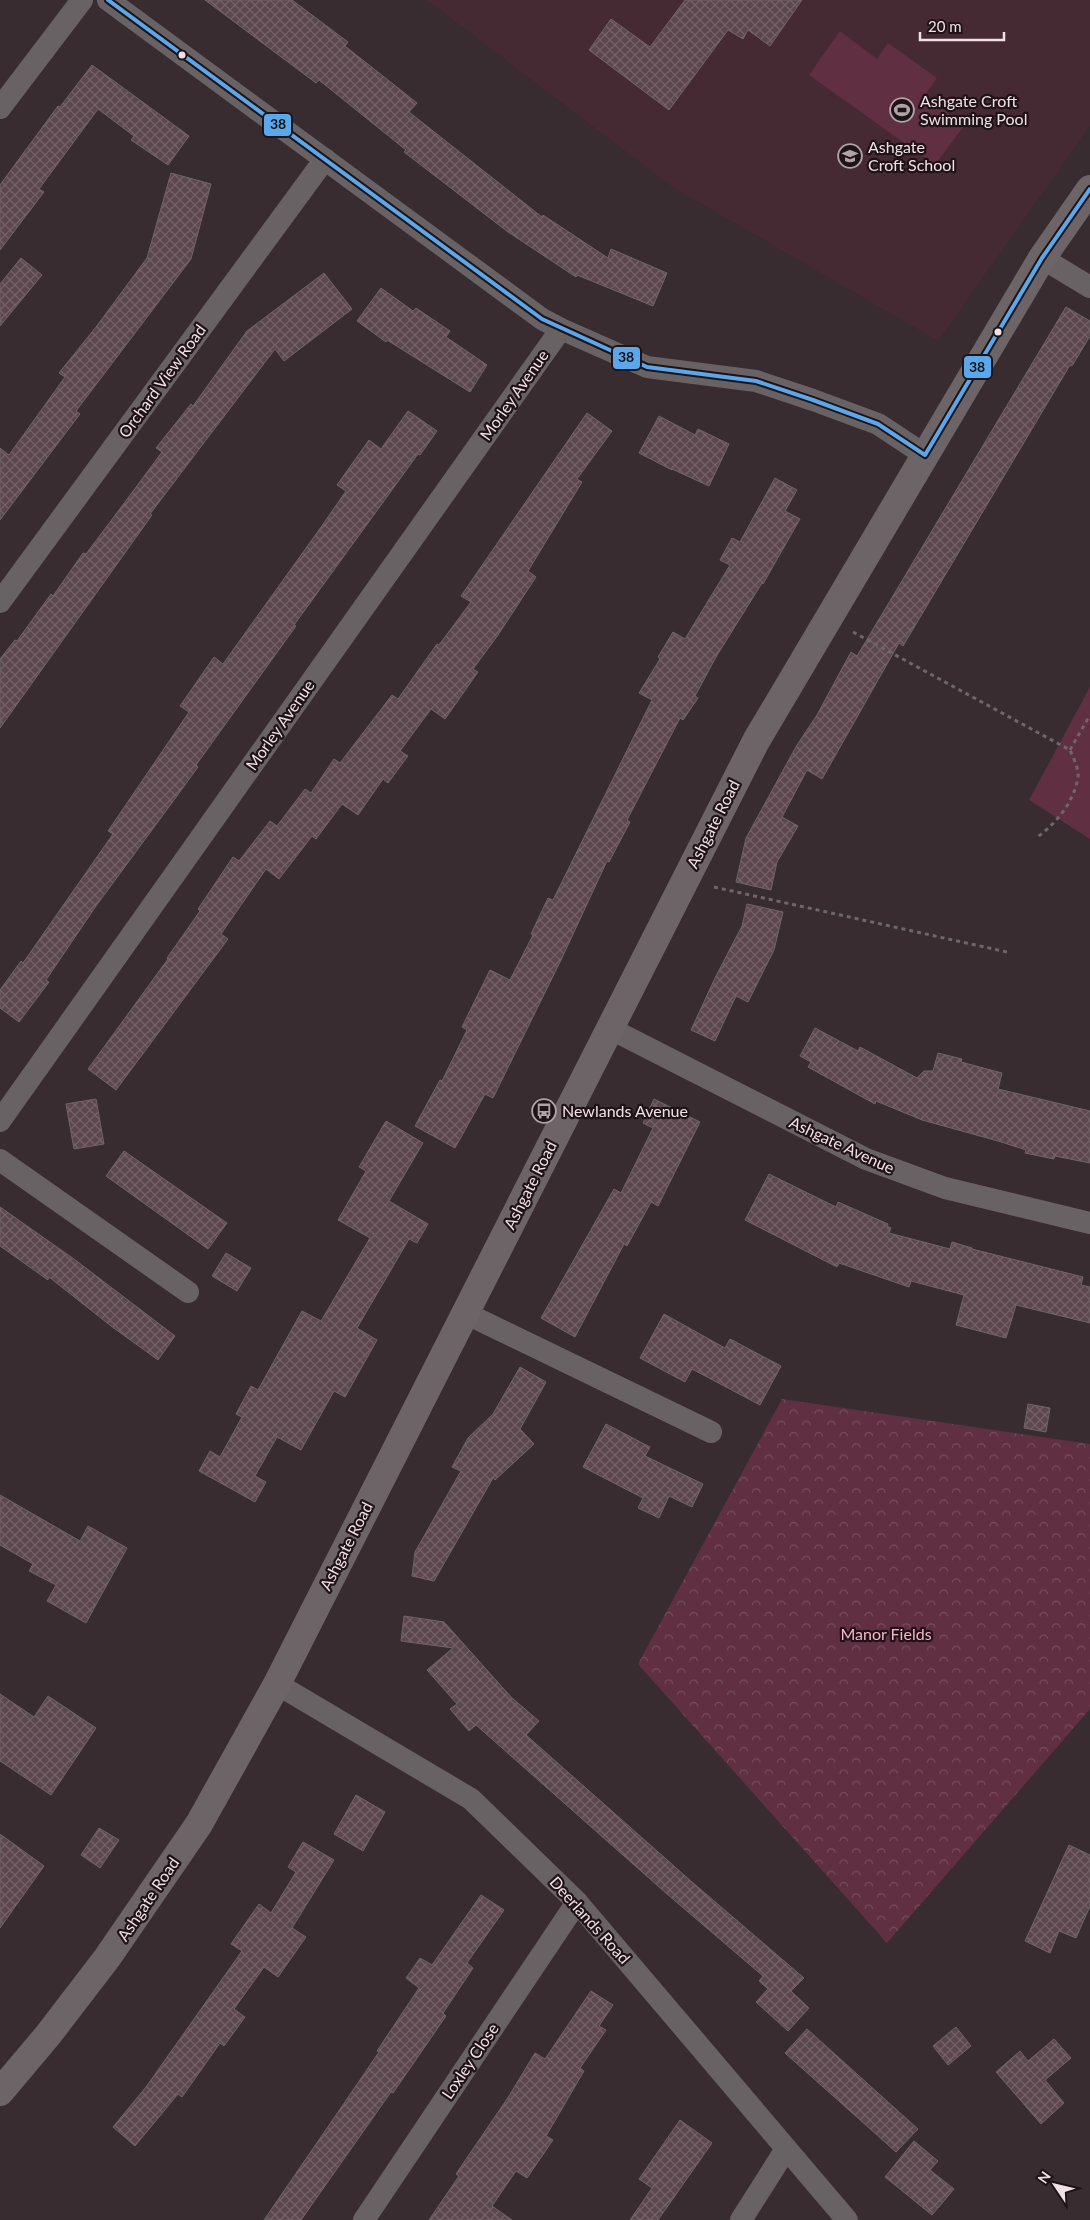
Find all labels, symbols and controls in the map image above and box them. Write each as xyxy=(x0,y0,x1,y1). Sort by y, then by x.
scale bar xyxy=(920,10,1004,42)
text: 20 m xyxy=(928,17,962,35)
unlabelled marker xyxy=(177,50,187,60)
place label: Ashgate Croft Swimming Pool xyxy=(920,91,1027,128)
sports icon: Ashgate Croft Swimming Pool xyxy=(889,97,915,123)
line badge: 38 xyxy=(263,113,292,137)
text: 38 xyxy=(270,115,286,132)
place label: Ashgate Croft School xyxy=(868,137,955,174)
school or university icon: Ashgate Croft School xyxy=(837,143,863,169)
street label: Orchard View Road xyxy=(114,320,209,441)
unlabelled marker xyxy=(993,327,1003,337)
street label: Morley Avenue xyxy=(475,346,552,444)
line badge: 38 xyxy=(612,346,641,370)
text: 38 xyxy=(618,348,634,365)
line badge: 38 xyxy=(963,355,992,379)
text: 38 xyxy=(969,358,985,375)
street label: Morley Avenue xyxy=(241,676,318,774)
street label: Ashgate Road xyxy=(682,776,743,871)
bus stop icon: Newlands Avenue xyxy=(531,1098,557,1124)
place label: Newlands Avenue xyxy=(562,1101,688,1120)
street label: Ashgate Avenue xyxy=(787,1112,898,1177)
street label: Ashgate Road xyxy=(499,1137,560,1232)
street label: Ashgate Road xyxy=(315,1498,376,1593)
park label: Manor Fields xyxy=(840,1624,932,1643)
street label: Ashgate Road xyxy=(113,1853,182,1944)
street label: Deerlands Road xyxy=(546,1872,635,1967)
street label: Loxley Close xyxy=(437,2019,502,2102)
north arrow xyxy=(1030,2160,1080,2210)
text: N xyxy=(1034,2168,1054,2187)

